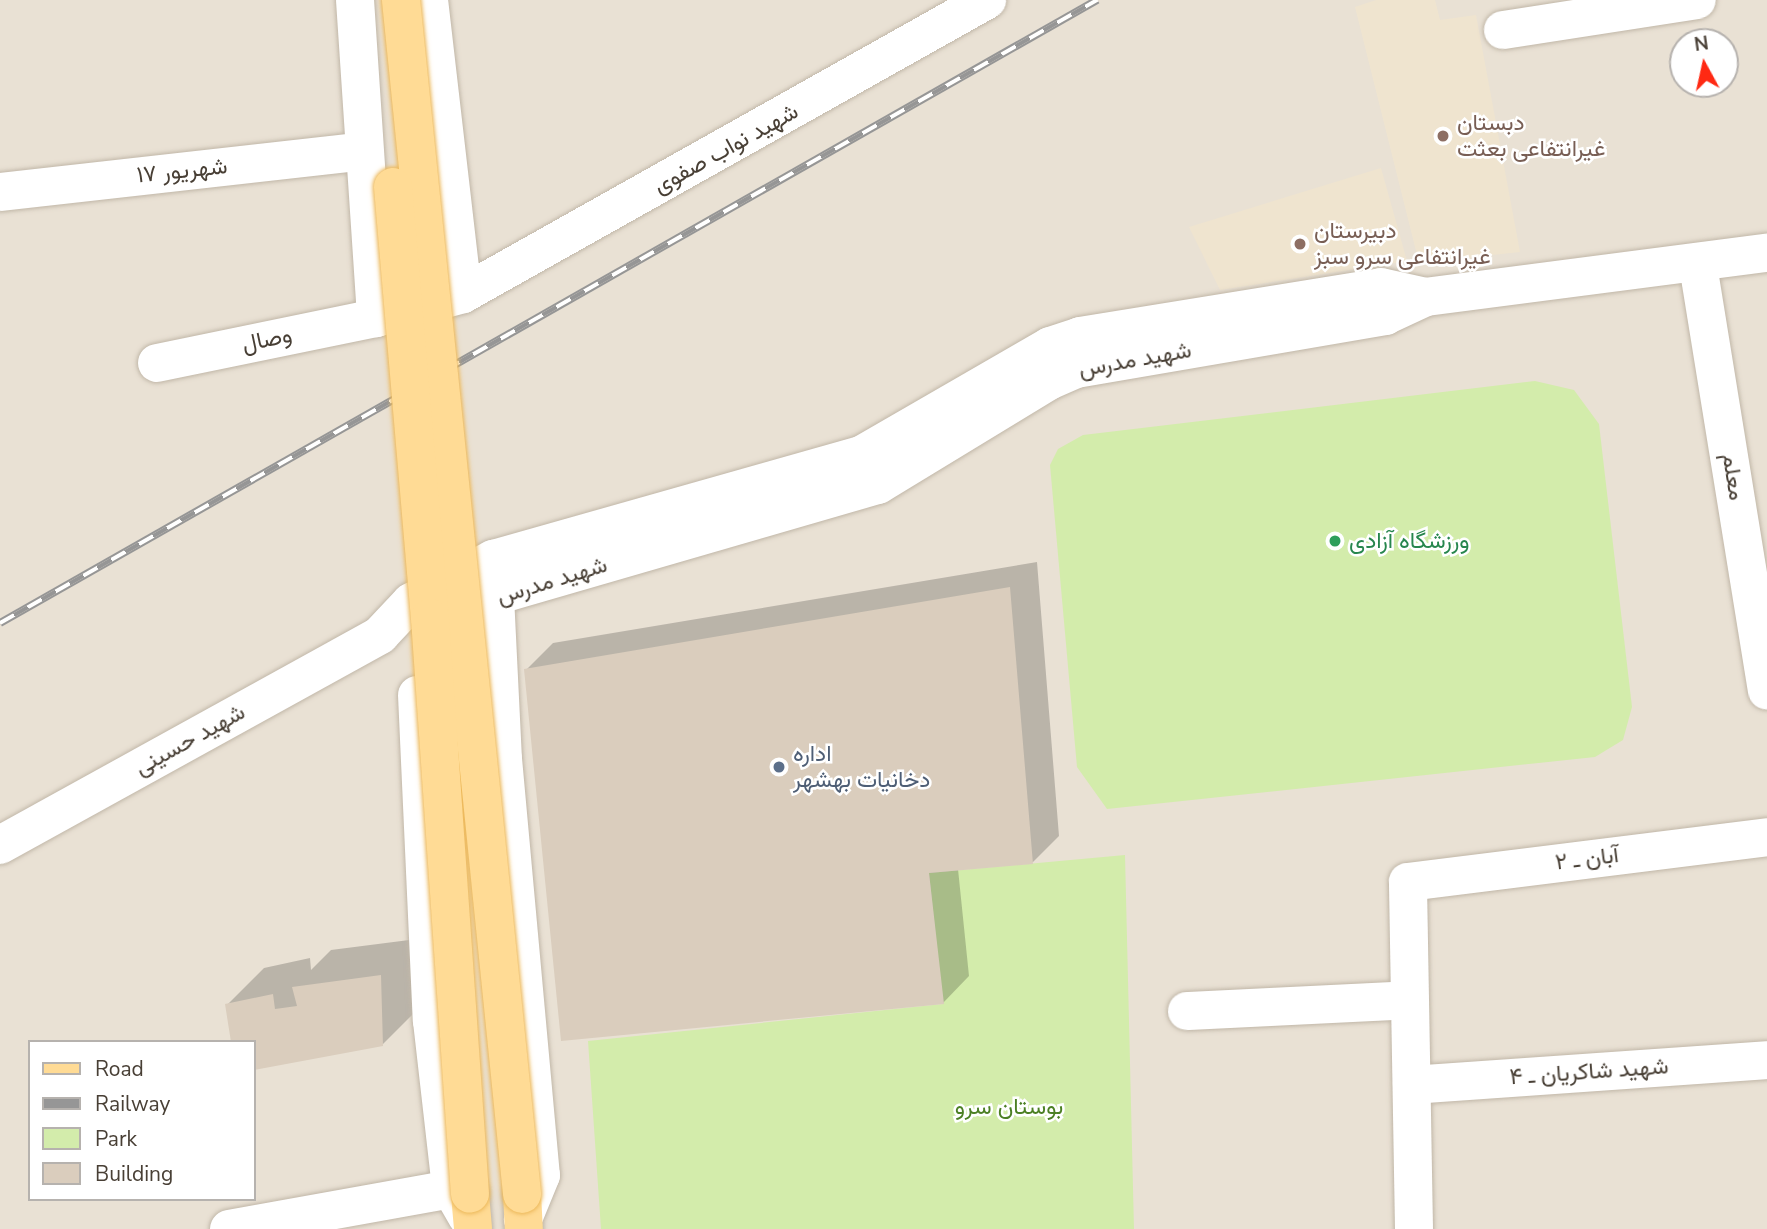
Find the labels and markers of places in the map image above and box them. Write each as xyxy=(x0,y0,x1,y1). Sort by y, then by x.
place label: دبستان غیرانتفاعی بعثت xyxy=(1457,109,1605,163)
marker: دبستان غیرانتفاعی بعثت xyxy=(1435,128,1451,144)
place label: دبیرستان غیرانتفاعی سرو سبز xyxy=(1314,217,1491,271)
marker: دبیرستان غیرانتفاعی سرو سبز xyxy=(1292,236,1308,252)
place label: ورزشگاه آزادی xyxy=(1349,527,1470,555)
marker: ورزشگاه آزادی xyxy=(1327,533,1343,549)
place label: اداره دخانیات بهشهر xyxy=(793,740,930,794)
marker: اداره دخانیات بهشهر xyxy=(771,759,787,775)

